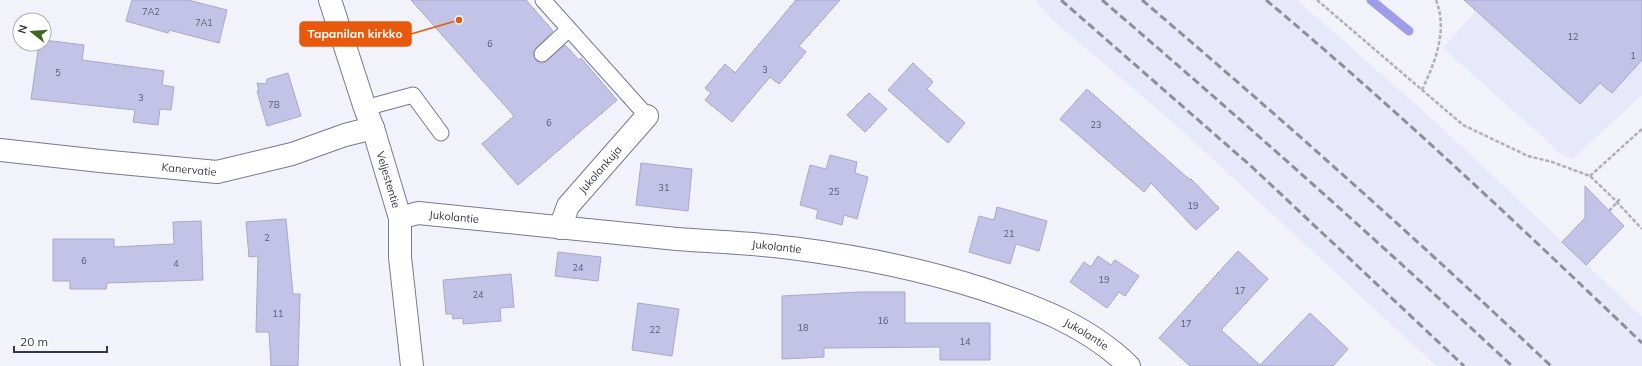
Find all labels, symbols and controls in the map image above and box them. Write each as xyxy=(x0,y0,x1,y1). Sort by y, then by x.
house number: 7A2 xyxy=(142,6,160,17)
north arrow xyxy=(12,12,52,52)
house number: 7A1 xyxy=(195,17,213,28)
callout: Tapanilan kirkko xyxy=(300,22,411,46)
text: N xyxy=(15,23,30,35)
text: Tapanilan kirkko xyxy=(308,26,402,41)
house number: 12 xyxy=(1568,31,1578,42)
house number: 6 xyxy=(487,38,493,49)
house number: 1 xyxy=(1630,50,1636,61)
house number: 3 xyxy=(762,64,768,75)
house number: 5 xyxy=(55,67,61,78)
house number: 3 xyxy=(138,92,144,103)
house number: 7B xyxy=(268,99,280,110)
house number: 6 xyxy=(546,117,552,128)
house number: 23 xyxy=(1091,119,1101,130)
street label: Jukolankuja xyxy=(575,143,625,196)
street label: Veljestentie xyxy=(373,150,404,210)
street label: Kanervatie xyxy=(161,160,217,179)
house number: 31 xyxy=(659,182,669,193)
house number: 25 xyxy=(829,186,840,197)
house number: 19 xyxy=(1188,200,1198,211)
street label: Jukolantie xyxy=(429,207,480,226)
house number: 21 xyxy=(1004,228,1014,239)
house number: 2 xyxy=(264,232,270,243)
street label: Jukolantie xyxy=(751,237,802,256)
house number: 6 xyxy=(81,255,87,266)
house number: 4 xyxy=(173,258,179,269)
house number: 24 xyxy=(573,262,584,273)
house number: 19 xyxy=(1099,274,1109,285)
house number: 17 xyxy=(1235,285,1245,296)
house number: 24 xyxy=(473,289,484,300)
house number: 11 xyxy=(273,308,283,319)
house number: 16 xyxy=(878,315,888,326)
street label: Jukolantie xyxy=(1062,315,1112,353)
house number: 17 xyxy=(1181,318,1191,329)
house number: 18 xyxy=(798,322,808,333)
house number: 22 xyxy=(650,324,660,335)
scale bar xyxy=(14,328,107,354)
text: 20 m xyxy=(20,334,48,349)
house number: 14 xyxy=(960,336,971,347)

